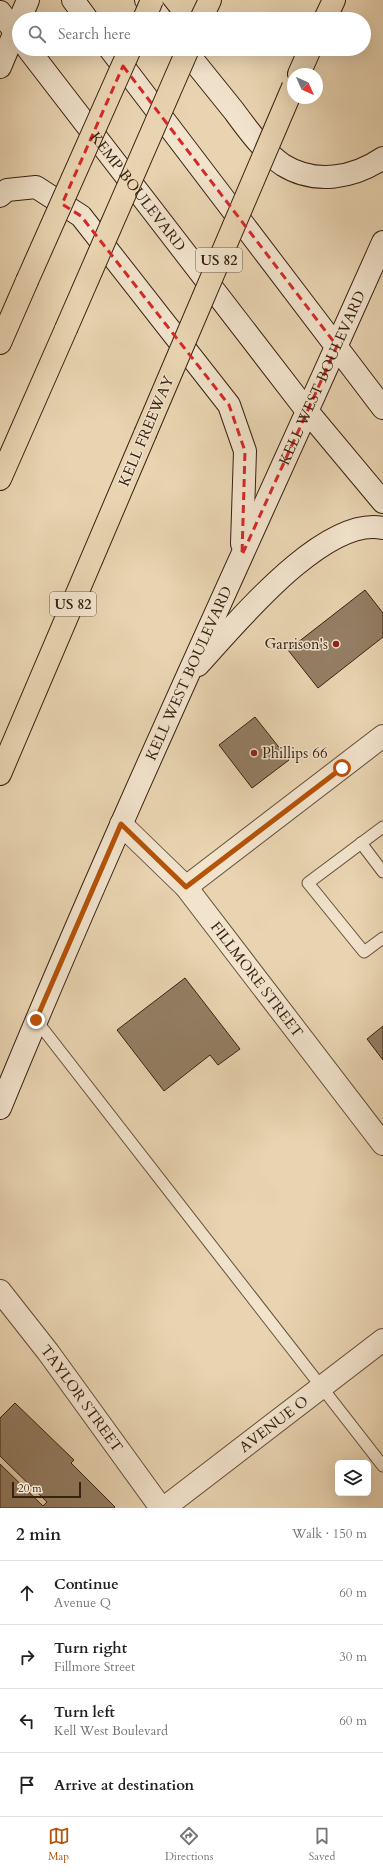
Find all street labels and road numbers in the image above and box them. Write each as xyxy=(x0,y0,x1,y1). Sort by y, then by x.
street label: KEMP BOULEVARD xyxy=(86,128,190,255)
road number: US 82 xyxy=(196,248,242,272)
street label: KELL WEST BOULEVARD xyxy=(274,288,370,468)
street label: KELL FREEWAY xyxy=(114,372,179,489)
street label: KELL WEST BOULEVARD xyxy=(141,583,237,764)
road number: US 82 xyxy=(50,592,96,616)
street label: FILLMORE STREET xyxy=(206,917,308,1042)
street label: TAYLOR STREET xyxy=(36,1341,127,1456)
street label: AVENUE O xyxy=(235,1391,312,1457)

